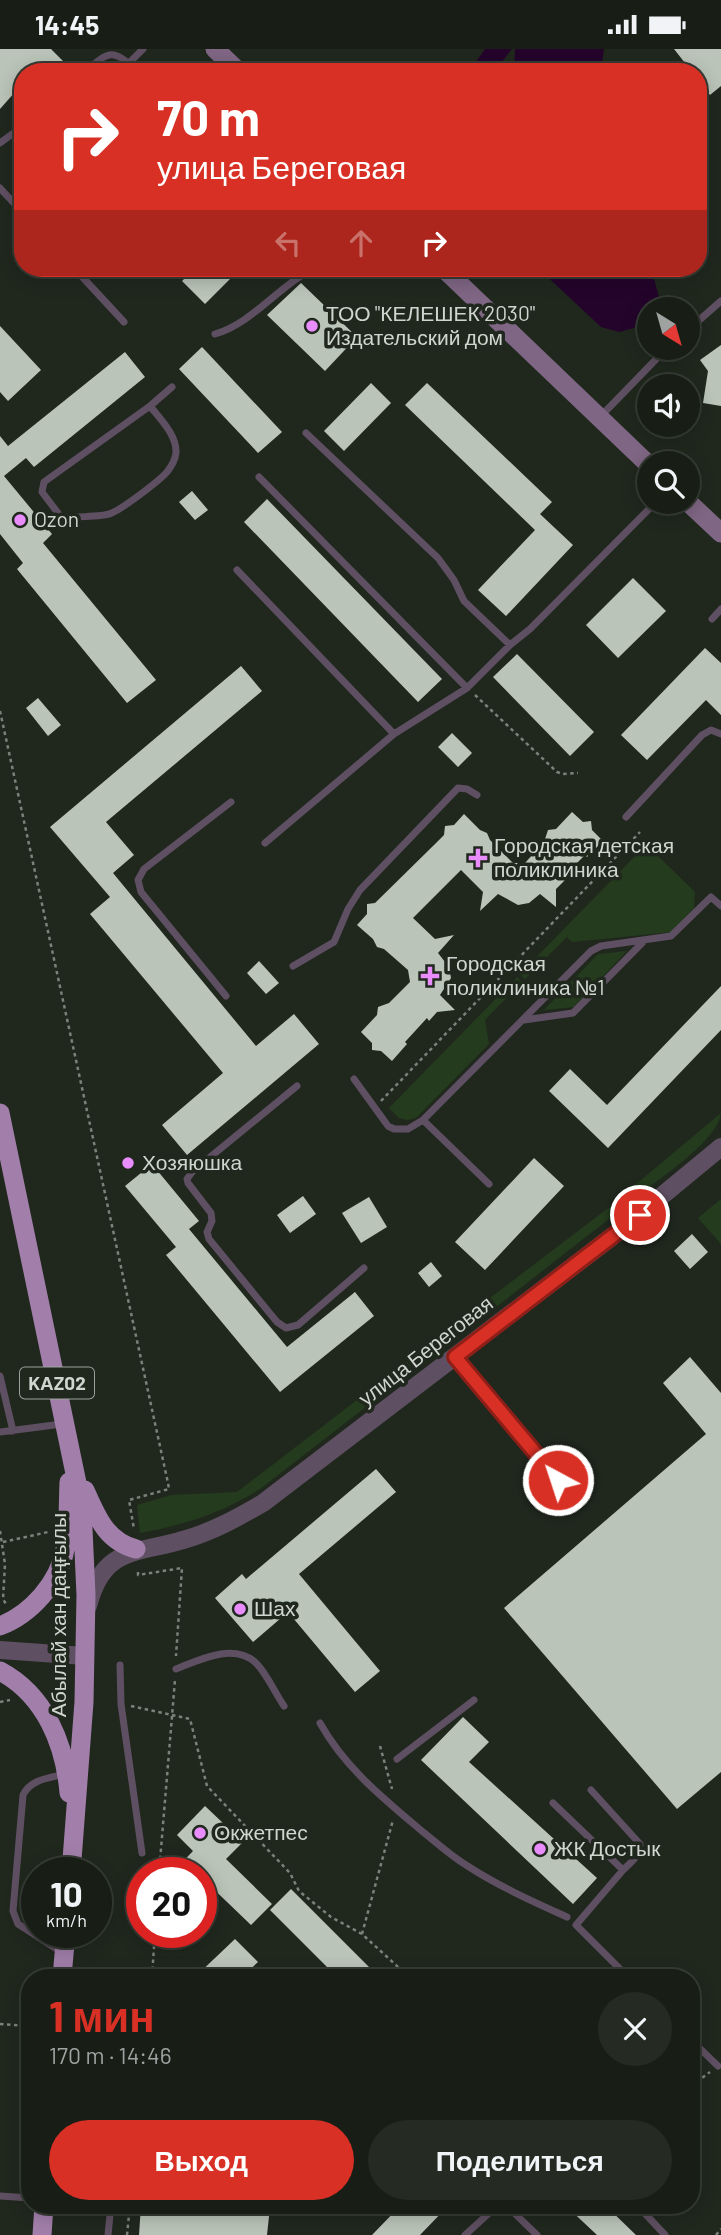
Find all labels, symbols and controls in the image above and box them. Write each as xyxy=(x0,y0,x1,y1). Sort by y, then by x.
text: 14:45 xyxy=(35,9,99,40)
text: 70 m xyxy=(157,87,260,146)
icon: right xyxy=(42,91,133,182)
text: улица Береговая xyxy=(157,147,406,185)
icon: left xyxy=(269,224,307,262)
icon: ahead xyxy=(342,224,380,262)
icon: right xyxy=(415,224,453,262)
north arrow xyxy=(637,297,700,361)
map controls xyxy=(637,297,700,514)
place label: ТОО "КЕЛЕШЕК 2030" Издательский дом xyxy=(326,300,535,349)
marker: ТОО "КЕЛЕШЕК 2030" Издательский дом xyxy=(304,318,320,334)
button: sound xyxy=(637,374,700,437)
button: search xyxy=(637,451,700,514)
place label: Ozon xyxy=(34,506,79,531)
marker: Ozon xyxy=(12,512,28,528)
place label: Городская детская поликлиника xyxy=(494,832,674,881)
marker: Городская детская поликлиника xyxy=(468,848,488,868)
place label: Городская поликлиника №1 xyxy=(446,950,605,999)
marker: Городская поликлиника №1 xyxy=(420,966,440,986)
place label: Хозяюшка xyxy=(142,1149,242,1174)
marker: Хозяюшка xyxy=(120,1155,136,1171)
pin xyxy=(610,1185,670,1245)
icon: arrive xyxy=(621,1196,659,1234)
street label: улица Береговая xyxy=(353,1290,497,1410)
road number: KАZ02 xyxy=(20,1367,94,1399)
position arrow xyxy=(521,1443,595,1517)
street label: Абылай хан даңғылы xyxy=(45,1513,70,1717)
place label: Шах xyxy=(254,1595,296,1620)
marker: Шах xyxy=(232,1601,248,1617)
place label: Окжетпес xyxy=(214,1819,308,1844)
marker: Окжетпес xyxy=(192,1825,208,1841)
place label: ЖК Достык xyxy=(554,1835,661,1860)
marker: ЖК Достык xyxy=(532,1841,548,1857)
speed limit sign: 20 xyxy=(126,1857,217,1948)
text: 10 xyxy=(50,1872,83,1914)
text: km/h xyxy=(46,1909,87,1931)
text: 1 мин xyxy=(49,1990,155,2040)
button: close xyxy=(598,1992,672,2066)
text: 170 m · 14:46 xyxy=(49,2041,172,2069)
button: Выход xyxy=(49,2120,354,2200)
button: Поделиться xyxy=(368,2120,672,2200)

